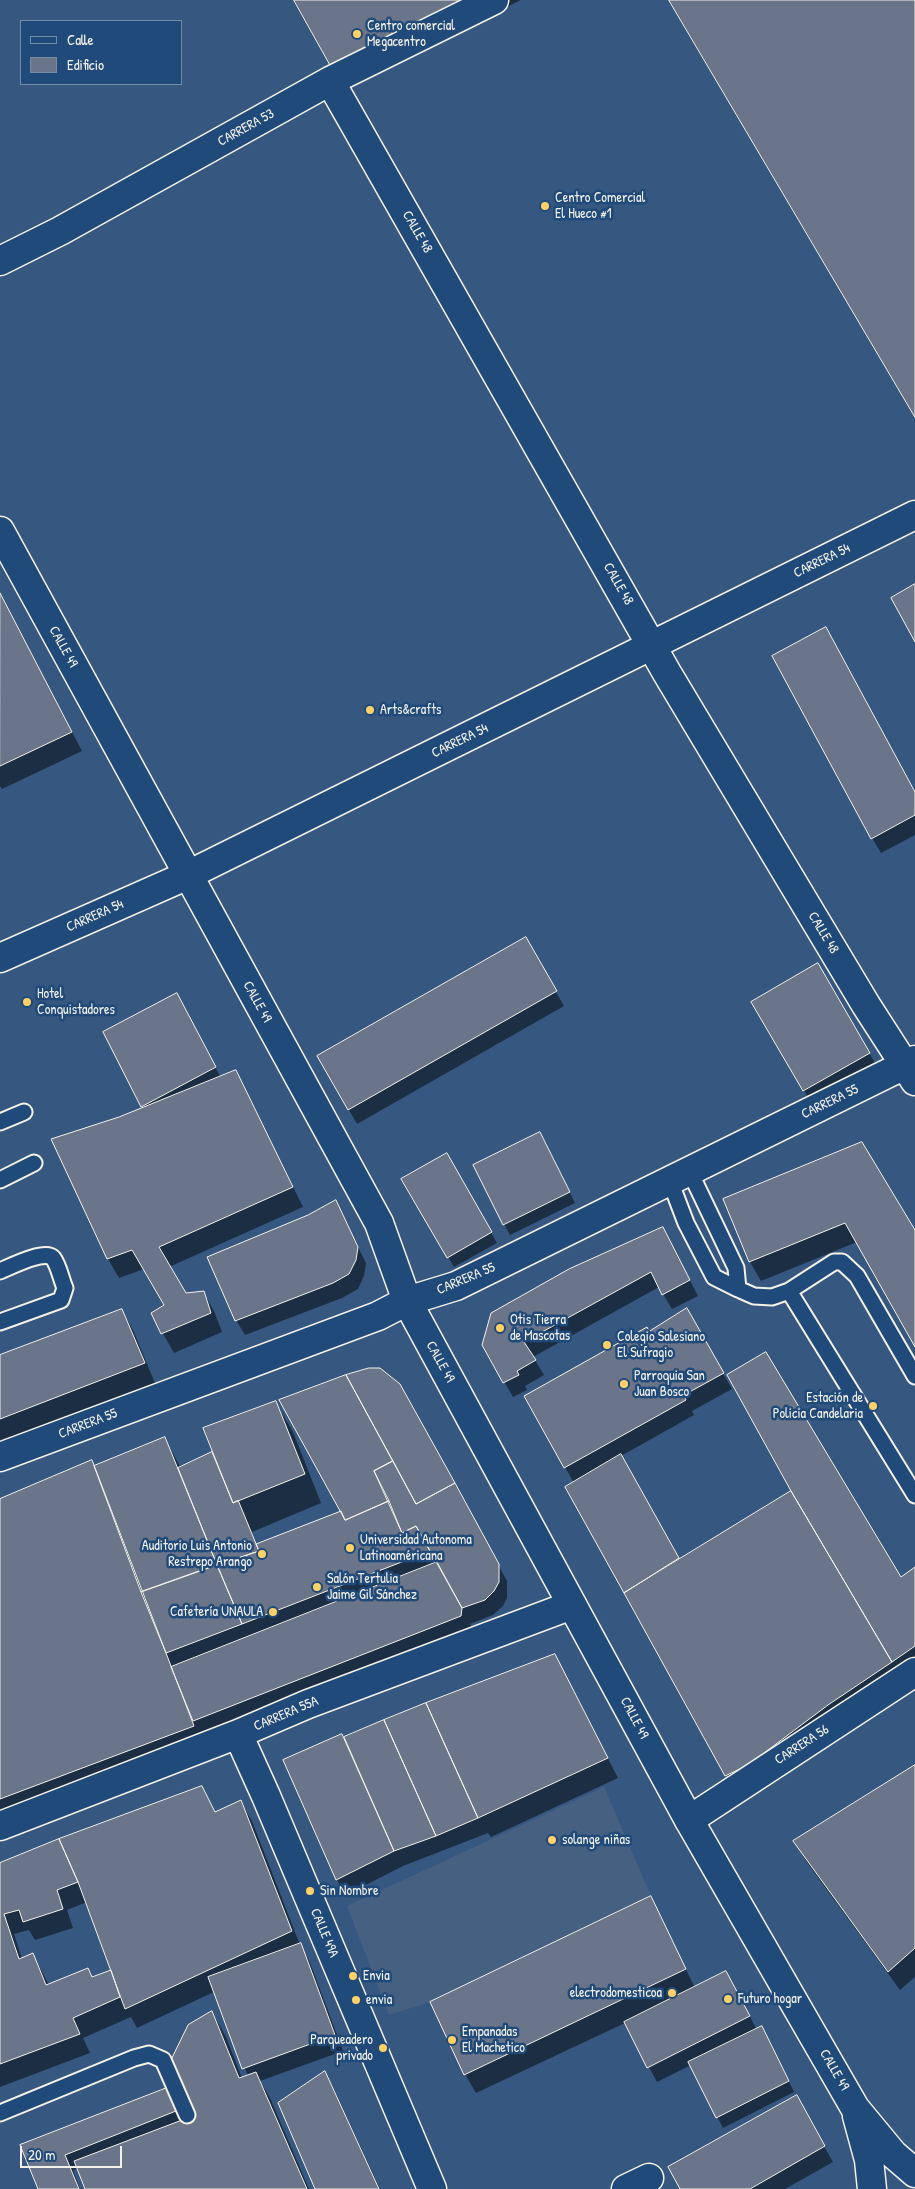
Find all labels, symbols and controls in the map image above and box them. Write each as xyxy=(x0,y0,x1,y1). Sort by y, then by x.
place label: Centro comercial Megacentro xyxy=(367,18,455,50)
legend xyxy=(20,20,182,85)
marker: Centro comercial Megacentro xyxy=(351,28,363,40)
text: Calle xyxy=(67,29,94,50)
text: Edificio xyxy=(67,54,104,75)
street label: CARRERA 53 xyxy=(215,106,277,150)
place label: Centro Comercial El Hueco #1 xyxy=(555,190,645,222)
marker: Centro Comercial El Hueco #1 xyxy=(539,200,551,212)
street label: CALLE 48 xyxy=(398,208,436,256)
street label: CARRERA 54 xyxy=(791,540,853,582)
street label: CALLE 48 xyxy=(599,560,637,608)
street label: CALLE 49 xyxy=(45,623,81,671)
place label: Arts&crafts xyxy=(380,702,441,718)
marker: Arts&crafts xyxy=(364,704,376,716)
street label: CARRERA 54 xyxy=(429,720,491,762)
street label: CARRERA 54 xyxy=(64,896,126,936)
street label: CALLE 48 xyxy=(804,909,842,957)
street label: CALLE 49 xyxy=(239,978,275,1026)
place label: Hotel Conquistadores xyxy=(37,986,115,1019)
marker: Hotel Conquistadores xyxy=(21,996,33,1008)
street label: CARRERA 55 xyxy=(799,1081,861,1123)
street label: CARRERA 55 xyxy=(434,1259,498,1299)
place label: Otis Tierra de Mascotas xyxy=(510,1312,570,1344)
marker: Otis Tierra de Mascotas xyxy=(494,1322,506,1334)
place label: Colegio Salesiano El Sufragio xyxy=(617,1329,705,1361)
street label: CALLE 49 xyxy=(422,1338,458,1386)
marker: Colegio Salesiano El Sufragio xyxy=(601,1339,613,1351)
place label: Parroquia San Juan Bosco xyxy=(634,1368,705,1400)
marker: Parroquia San Juan Bosco xyxy=(618,1378,630,1390)
place label: Estación de Policia Candelaria xyxy=(773,1390,863,1422)
marker: Estación de Policia Candelaria xyxy=(867,1400,879,1412)
street label: CARRERA 55 xyxy=(56,1405,120,1443)
place label: Universidad Autonoma Latinoaméricana xyxy=(360,1532,472,1564)
place label: Auditorio Luis Antonio Restrepo Arango xyxy=(142,1538,252,1570)
marker: Universidad Autonoma Latinoaméricana xyxy=(344,1542,356,1554)
marker: Auditorio Luis Antonio Restrepo Arango xyxy=(256,1548,268,1560)
place label: Salón Tertulia Jaime Gil Sánchez xyxy=(327,1571,417,1604)
marker: Salón Tertulia Jaime Gil Sánchez xyxy=(311,1581,323,1593)
place label: Cafetería UNAULA xyxy=(170,1604,263,1620)
marker: Cafetería UNAULA xyxy=(267,1606,279,1618)
street label: CARRERA 55A xyxy=(251,1693,321,1735)
street label: CALLE 49 xyxy=(616,1694,652,1742)
street label: CARRERA 56 xyxy=(772,1721,832,1769)
place label: solange niñas xyxy=(562,1832,630,1848)
marker: solange niñas xyxy=(546,1834,558,1846)
place label: Sin Nombre xyxy=(320,1883,378,1899)
marker: Sin Nombre xyxy=(304,1885,316,1897)
street label: CALLE 49A xyxy=(306,1906,342,1960)
place label: Envia xyxy=(363,1968,390,1984)
marker: Envia xyxy=(347,1970,359,1982)
place label: electrodomesticoa xyxy=(570,1985,662,2001)
marker: electrodomesticoa xyxy=(666,1987,678,1999)
place label: Futuro hogar xyxy=(738,1991,802,2007)
place label: envia xyxy=(366,1992,392,2008)
marker: Futuro hogar xyxy=(722,1993,734,2005)
marker: envia xyxy=(350,1994,362,2006)
place label: Empanadas El Machetico xyxy=(462,2024,525,2056)
place label: Parqueadero privado xyxy=(310,2032,373,2064)
marker: Empanadas El Machetico xyxy=(446,2034,458,2046)
marker: Parqueadero privado xyxy=(377,2042,389,2054)
street label: CALLE 49 xyxy=(816,2046,852,2094)
scale bar xyxy=(22,2136,125,2168)
text: 20 m xyxy=(28,2144,55,2165)

